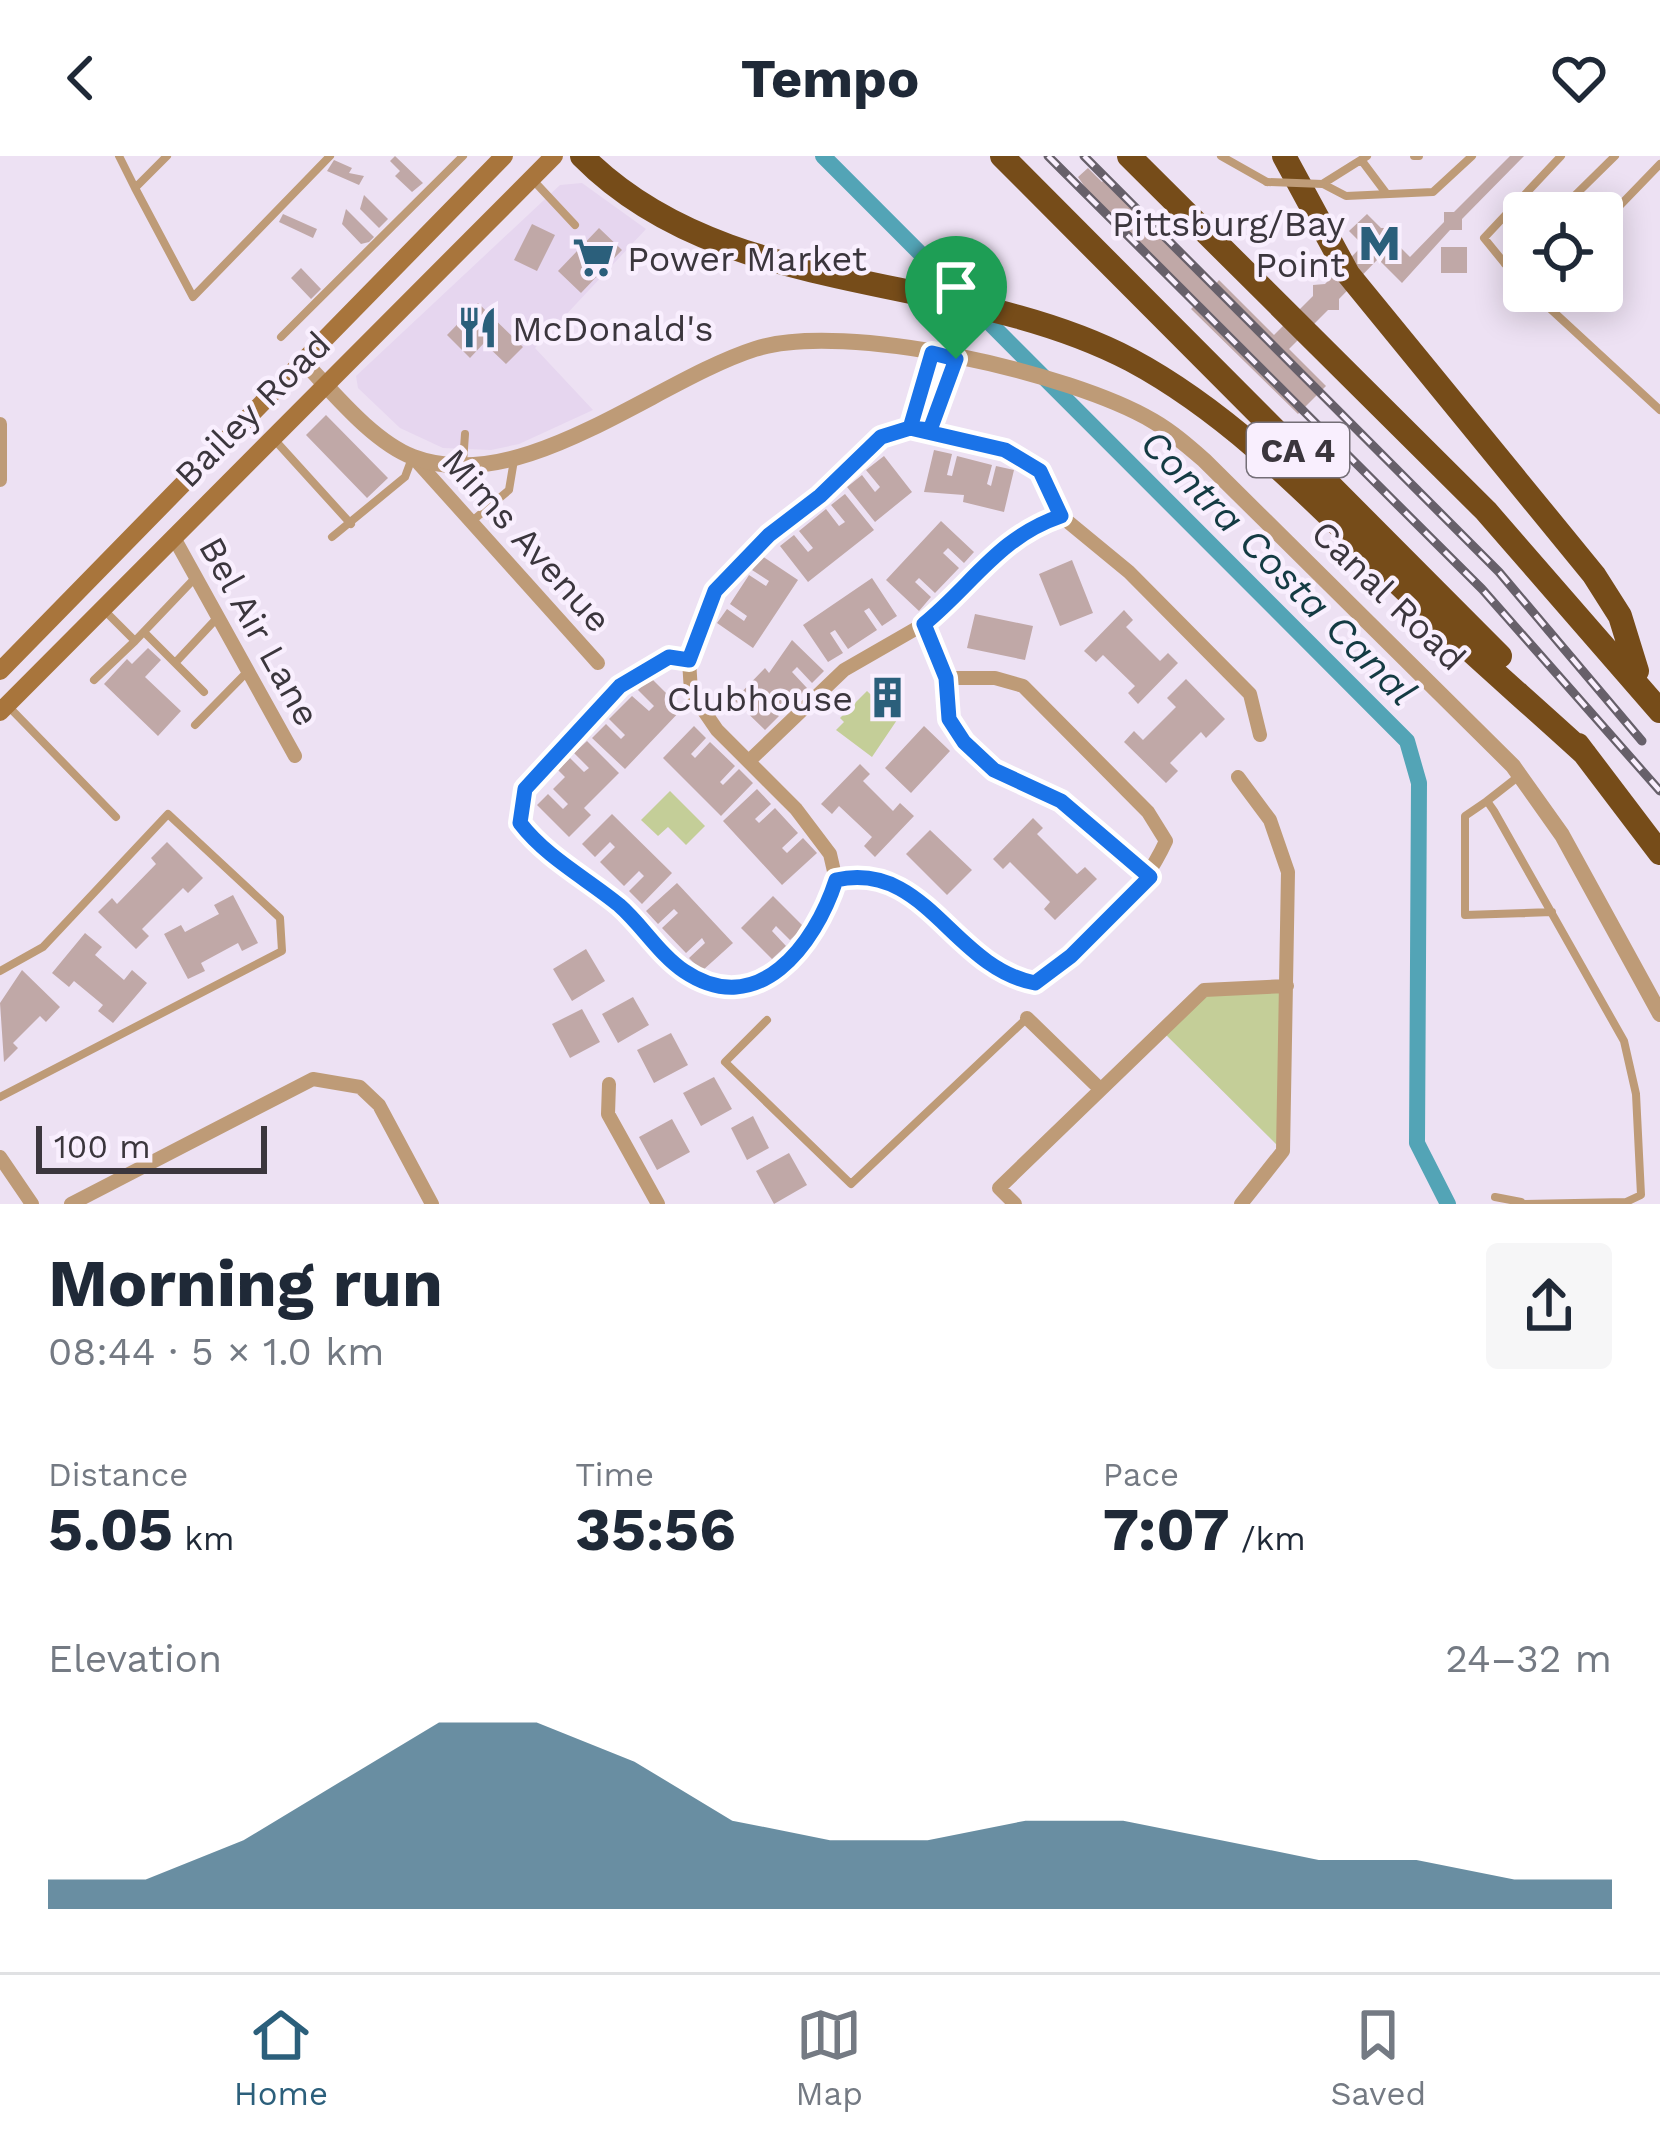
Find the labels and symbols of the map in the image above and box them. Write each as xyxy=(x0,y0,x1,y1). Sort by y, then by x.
place label: Pittsburg/Bay Point xyxy=(1112,203,1345,286)
metro station icon: Pittsburg/Bay Point xyxy=(1356,221,1402,267)
supermarket icon: Power Market xyxy=(570,235,616,281)
pin xyxy=(905,236,1007,359)
place label: Power Market xyxy=(627,238,867,280)
restaurant icon: McDonald's xyxy=(455,305,501,351)
place label: McDonald's xyxy=(512,308,713,350)
street label: Bailey Road xyxy=(166,323,339,496)
water label: Contra Costa Canal xyxy=(1132,420,1426,714)
road number: CA 4 xyxy=(1247,423,1349,477)
street label: Mims Avenue xyxy=(433,440,619,641)
street label: Canal Road xyxy=(1303,512,1474,679)
street label: Bel Air Lane xyxy=(190,530,328,733)
building icon: Clubhouse xyxy=(864,675,910,721)
place label: Clubhouse xyxy=(667,678,853,720)
scale bar xyxy=(36,1120,267,1173)

